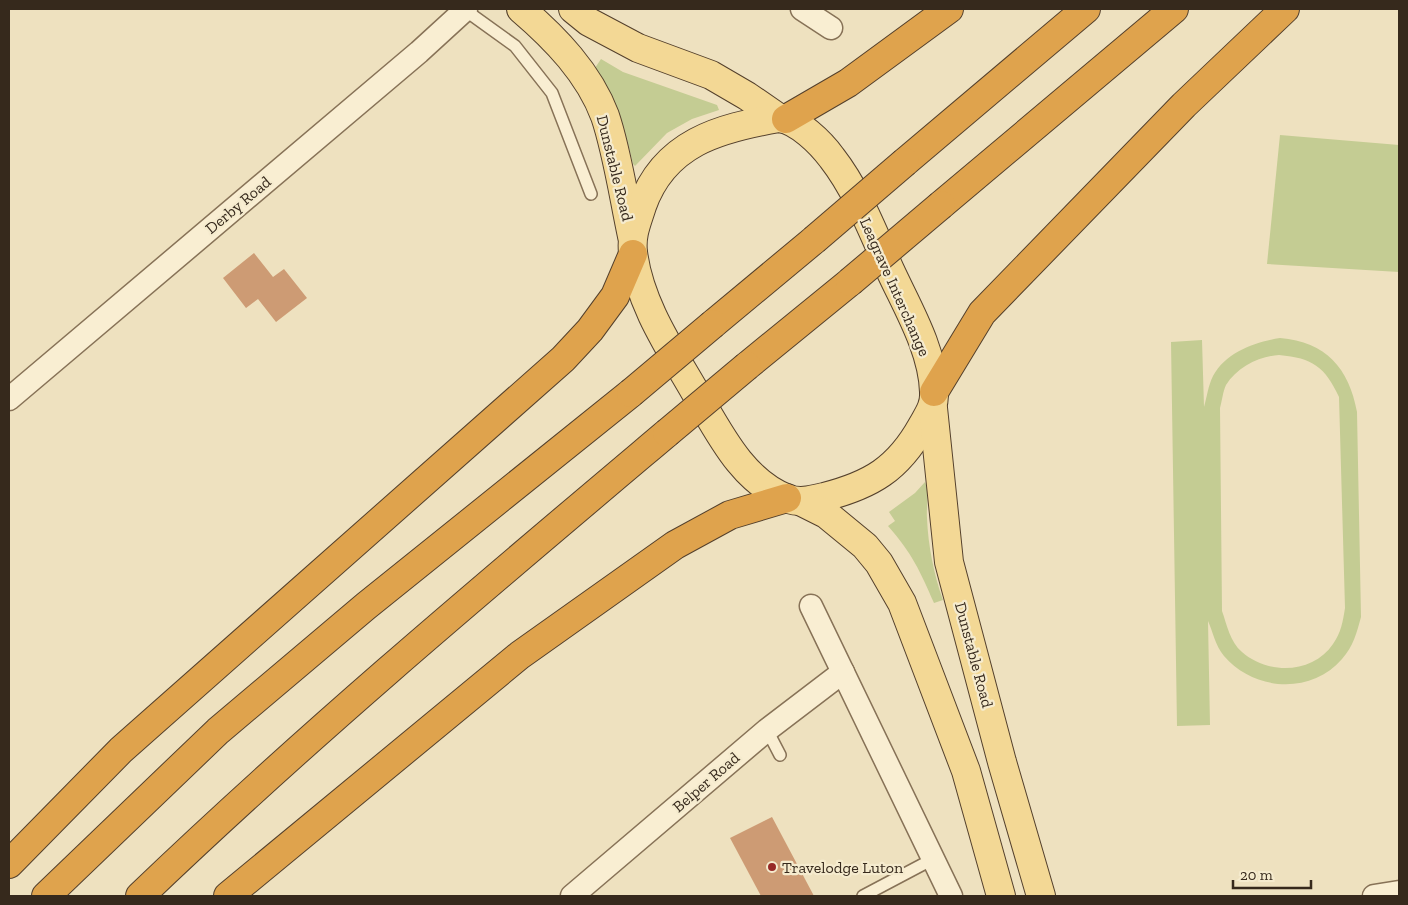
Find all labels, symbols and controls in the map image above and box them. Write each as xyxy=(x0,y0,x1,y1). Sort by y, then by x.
street label: Dunstable Road xyxy=(593,113,637,223)
street label: Derby Road xyxy=(201,172,275,238)
street label: Leagrave Interchange xyxy=(856,215,934,359)
street label: Dunstable Road xyxy=(951,600,997,710)
street label: Belper Road xyxy=(669,748,743,816)
place label: Travelodge Luton xyxy=(782,858,904,877)
scale bar xyxy=(1233,858,1310,890)
marker: Travelodge Luton xyxy=(766,861,778,873)
text: 20 m xyxy=(1240,866,1273,884)

